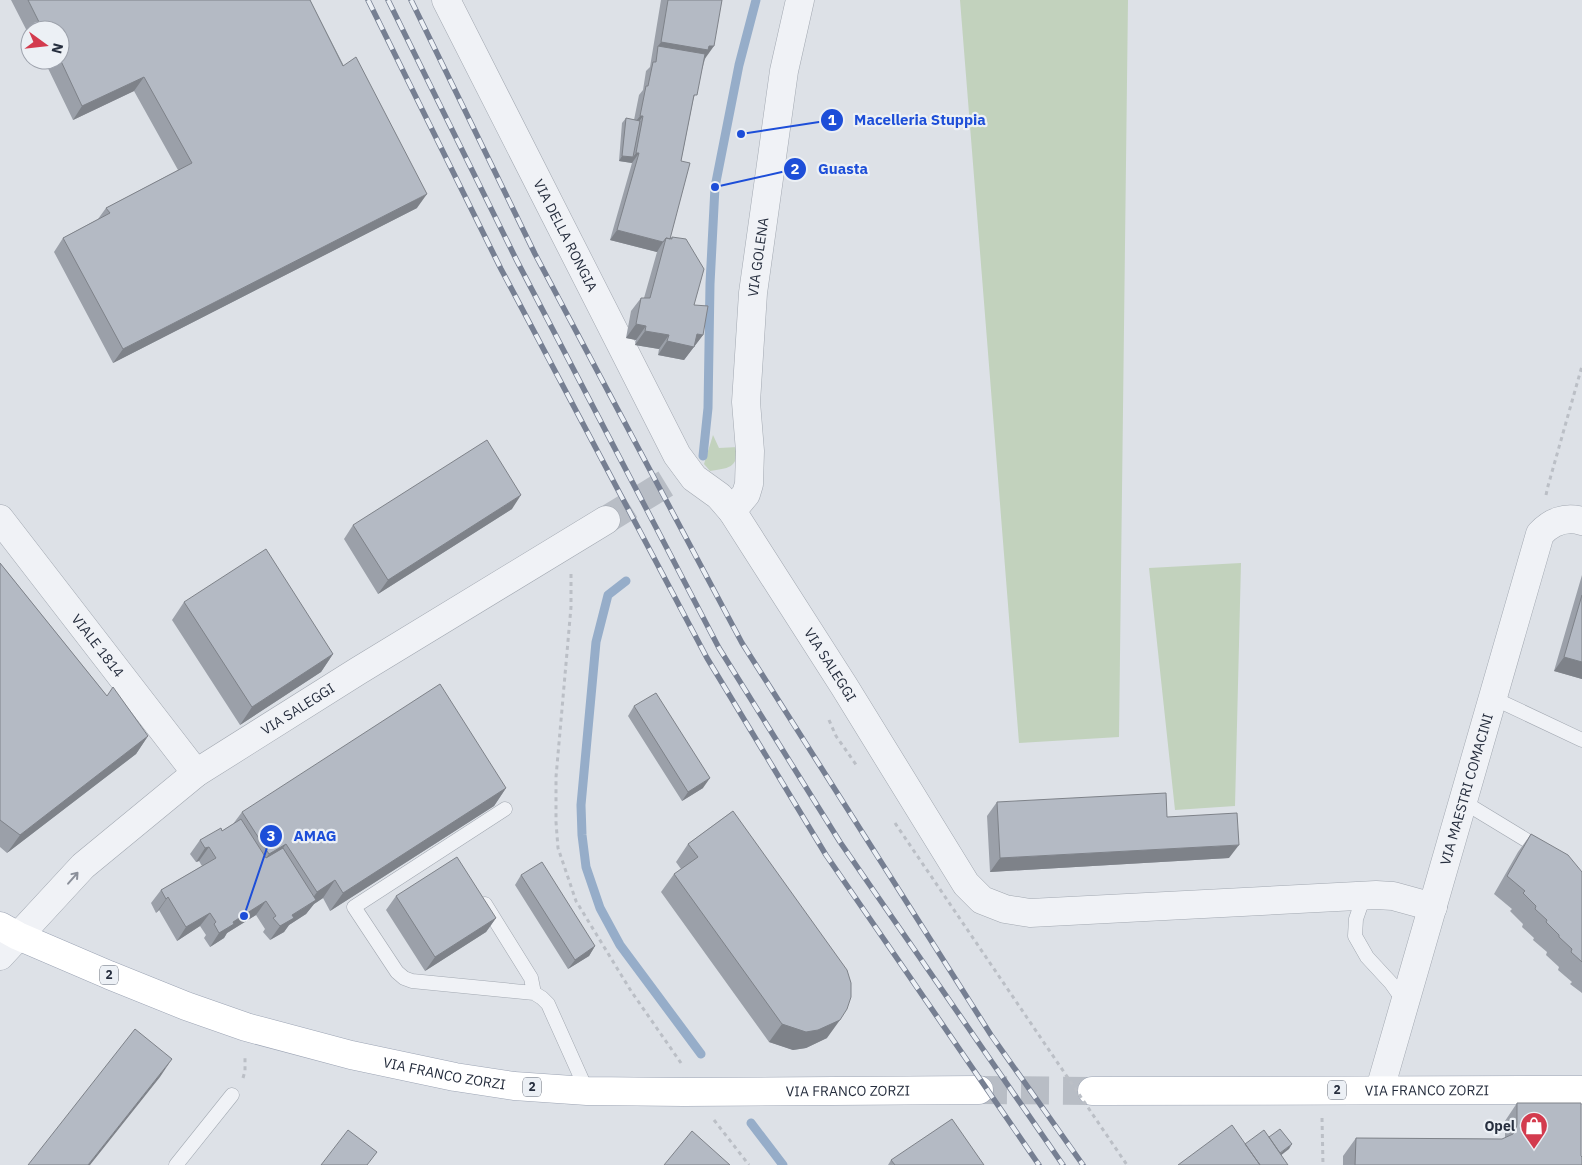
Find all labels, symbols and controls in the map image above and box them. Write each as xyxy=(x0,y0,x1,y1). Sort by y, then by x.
north arrow xyxy=(20,20,70,70)
text: N xyxy=(48,41,68,56)
callout: Macelleria Stuppia xyxy=(819,105,996,135)
text: 1 xyxy=(827,110,837,129)
text: Macelleria Stuppia xyxy=(854,110,986,129)
callout: Guasta xyxy=(783,154,878,184)
text: 2 xyxy=(790,159,800,178)
text: Guasta xyxy=(818,159,868,178)
street label: VIA DELLA RONGIA xyxy=(530,176,602,295)
street label: VIA GOLENA xyxy=(744,216,772,298)
street label: VIALE 1814 xyxy=(68,610,128,681)
street label: VIA SALEGGI xyxy=(800,625,860,705)
street label: VIA SALEGGI xyxy=(257,679,338,739)
street label: VIA MAESTRI COMACINI xyxy=(1436,711,1497,867)
callout: AMAG xyxy=(259,821,347,851)
text: 3 xyxy=(266,826,276,845)
text: AMAG xyxy=(293,826,337,845)
one-way arrow xyxy=(67,871,79,884)
road number: 2 xyxy=(100,966,118,984)
street label: VIA FRANCO ZORZI xyxy=(381,1053,507,1094)
road number: 2 xyxy=(523,1078,541,1096)
road number: 2 xyxy=(1328,1080,1346,1100)
street label: VIA FRANCO ZORZI xyxy=(786,1081,910,1100)
street label: VIA FRANCO ZORZI xyxy=(1365,1081,1489,1099)
shop icon: Opel xyxy=(1519,1111,1549,1150)
place label: Opel xyxy=(1484,1117,1515,1135)

